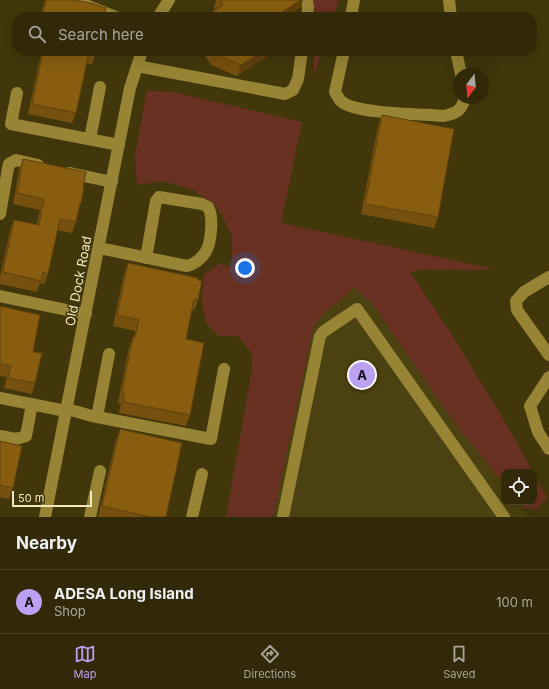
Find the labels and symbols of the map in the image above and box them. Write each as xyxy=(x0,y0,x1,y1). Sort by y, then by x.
north arrow xyxy=(453,68,489,104)
street label: Old Dock Road xyxy=(61,235,95,327)
your location xyxy=(235,258,255,278)
pin: A xyxy=(349,360,375,390)
scale bar xyxy=(12,489,92,508)

